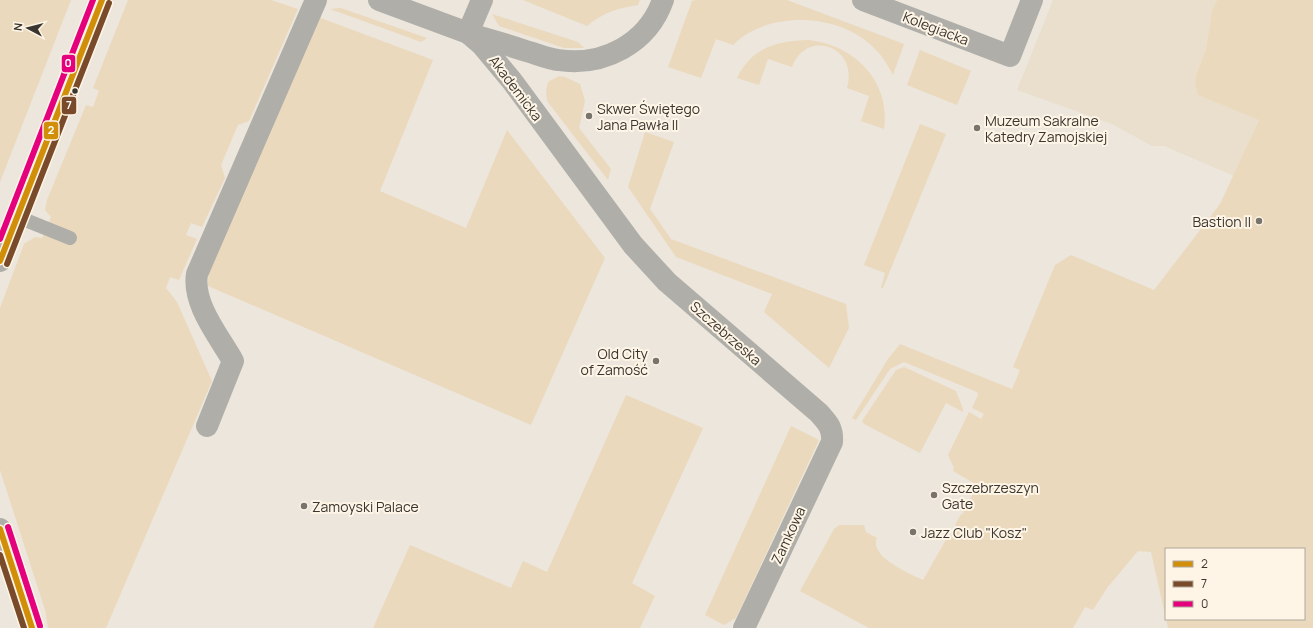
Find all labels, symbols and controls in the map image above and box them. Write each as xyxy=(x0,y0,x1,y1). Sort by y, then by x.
street label: Kolegiacka xyxy=(900,7,972,49)
north arrow xyxy=(8,8,48,48)
text: N xyxy=(10,22,26,32)
street label: Akademicka xyxy=(485,51,547,125)
line badge: 0 xyxy=(61,54,76,73)
text: 0 xyxy=(64,55,72,70)
unlabelled marker xyxy=(70,86,80,96)
line badge: 7 xyxy=(61,96,77,115)
text: 7 xyxy=(66,97,72,112)
place label: Skwer Świętego Jana Pawła II xyxy=(597,99,700,134)
marker: Skwer Świętego Jana Pawła II xyxy=(584,111,594,121)
place label: Muzeum Sakralne Katedry Zamojskiej xyxy=(985,111,1107,146)
line badge: 2 xyxy=(43,121,59,140)
text: 2 xyxy=(48,122,54,137)
marker: Muzeum Sakralne Katedry Zamojskiej xyxy=(972,123,982,133)
place label: Bastion II xyxy=(1192,212,1251,231)
marker: Bastion II xyxy=(1254,216,1264,226)
street label: Szczebrzeska xyxy=(686,297,766,369)
place label: Old City of Zamość xyxy=(580,344,649,379)
marker: Old City of Zamość xyxy=(651,356,661,366)
place label: Szczebrzeszyn Gate xyxy=(942,478,1039,513)
marker: Szczebrzeszyn Gate xyxy=(929,490,939,500)
place label: Zamoyski Palace xyxy=(312,497,419,516)
marker: Zamoyski Palace xyxy=(299,501,309,511)
street label: Zamkowa xyxy=(766,503,810,567)
place label: Jazz Club "Kosz" xyxy=(921,523,1027,542)
marker: Jazz Club "Kosz" xyxy=(908,527,918,537)
legend xyxy=(1165,548,1305,620)
text: 2 xyxy=(1201,555,1208,572)
text: 7 xyxy=(1201,575,1207,592)
text: 0 xyxy=(1201,595,1208,612)

